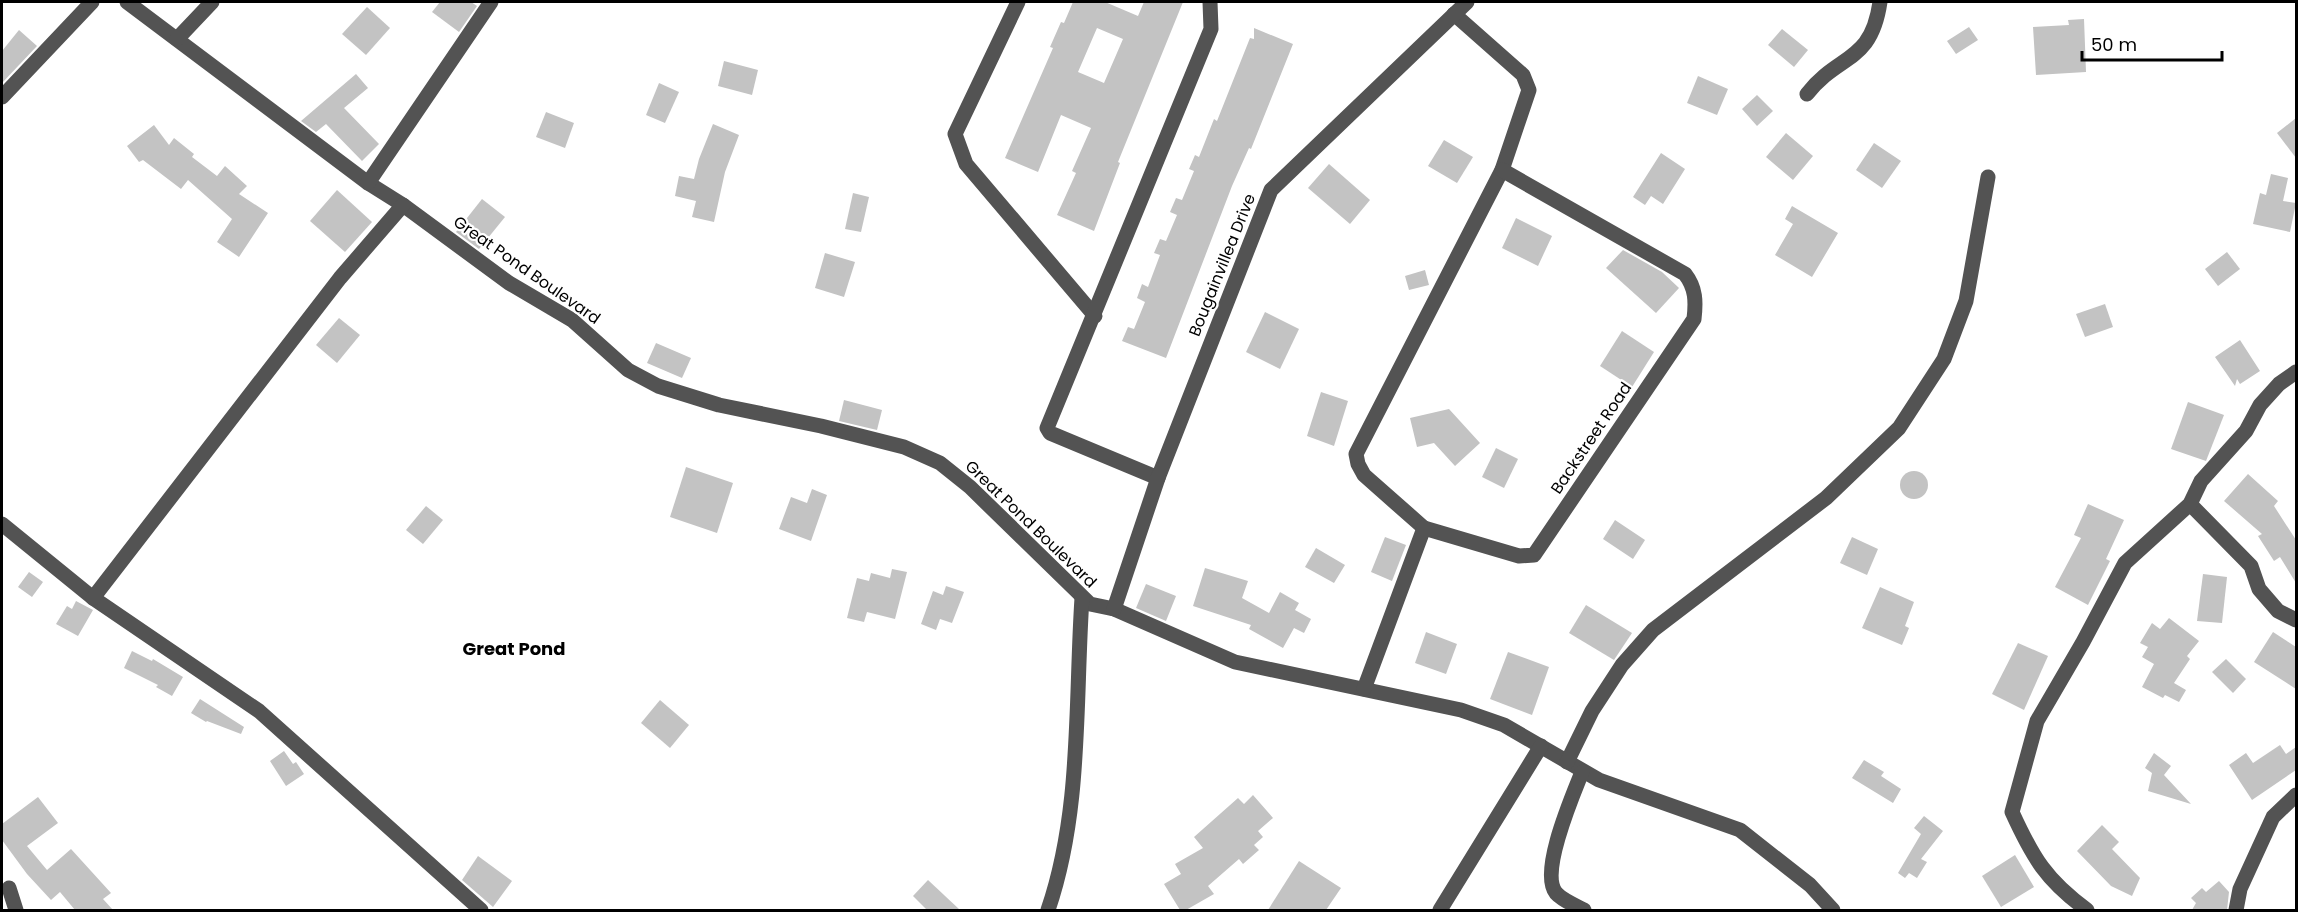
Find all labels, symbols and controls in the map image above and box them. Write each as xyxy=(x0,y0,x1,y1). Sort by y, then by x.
scale bar xyxy=(2082,24,2222,62)
text: 50 m xyxy=(2091,32,2137,57)
street label: Bougainvillea Drive xyxy=(1183,190,1261,340)
street label: Great Pond Boulevard xyxy=(449,210,605,330)
street label: Backstreet Road xyxy=(1545,378,1637,498)
street label: Great Pond Boulevard xyxy=(960,455,1102,593)
district label: Great Pond xyxy=(463,636,565,661)

